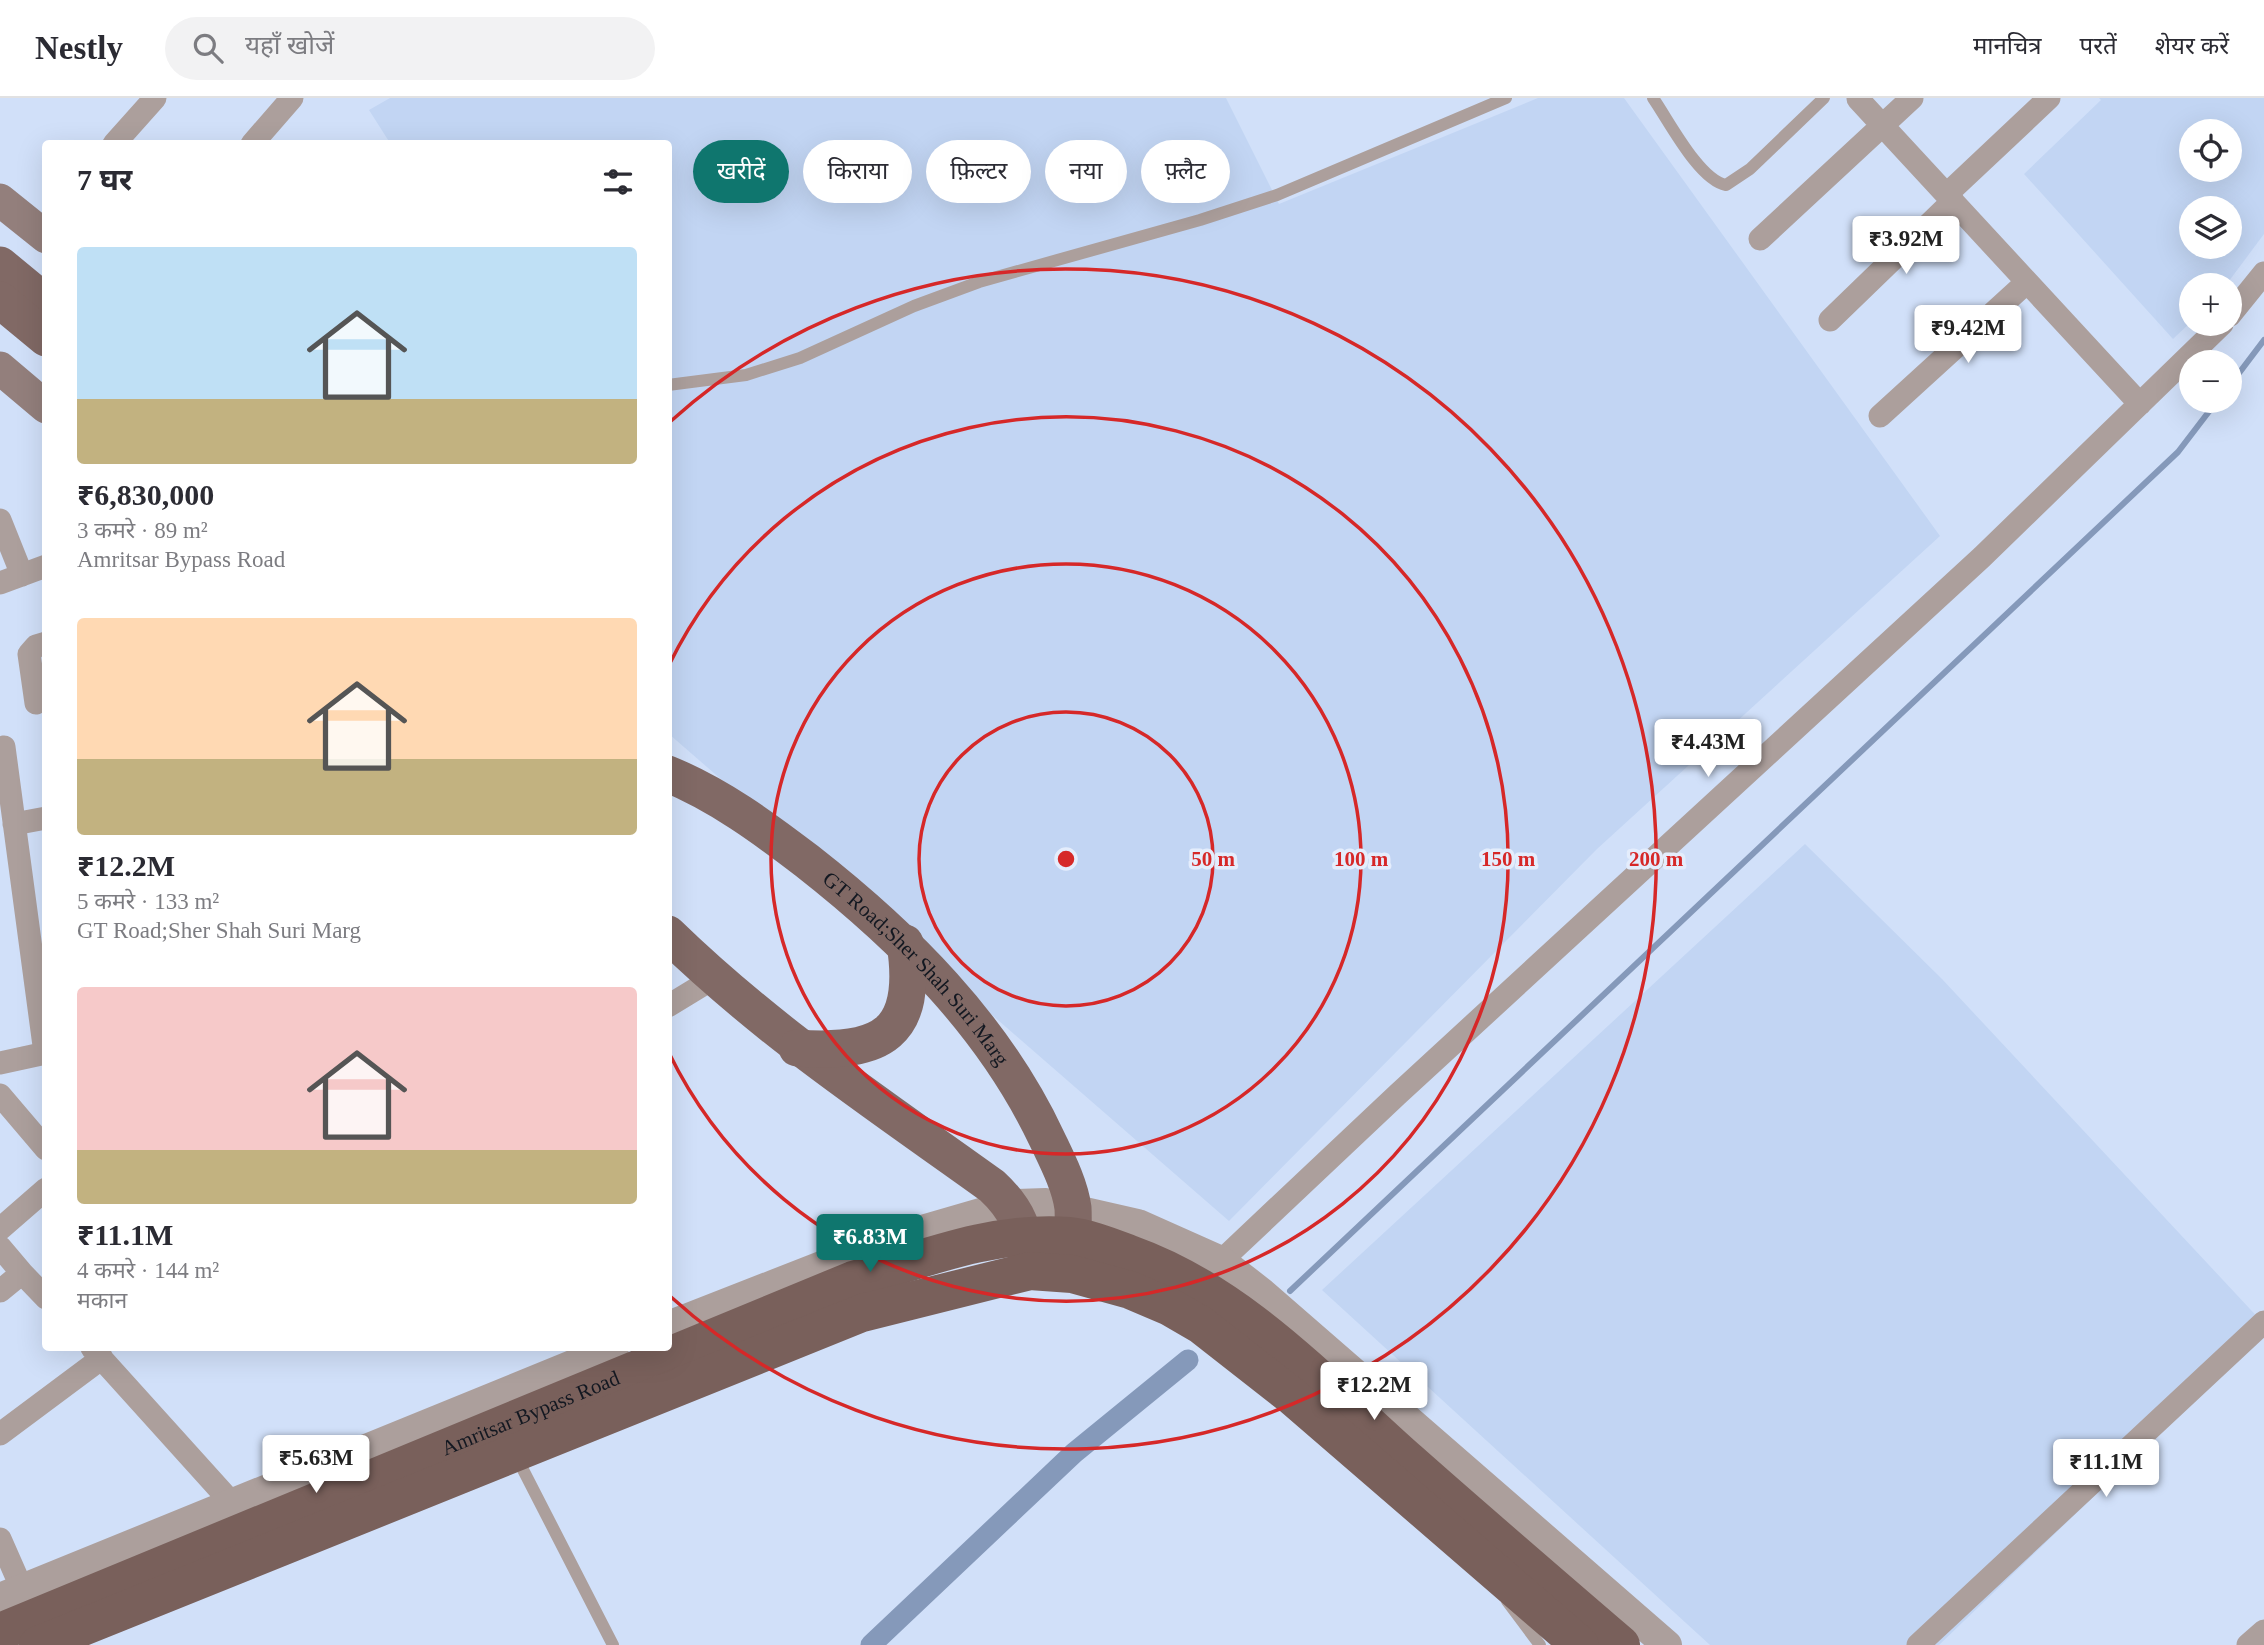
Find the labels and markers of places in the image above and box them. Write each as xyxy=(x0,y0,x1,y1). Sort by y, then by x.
pin: ₹3.92M xyxy=(1849,216,1963,276)
pin: ₹9.42M xyxy=(1911,306,2025,365)
pin: ₹4.43M xyxy=(1651,720,1765,779)
centre of rings xyxy=(1054,847,1078,871)
pin: ₹6.83M xyxy=(813,1214,927,1274)
pin: ₹12.2M xyxy=(1317,1362,1431,1422)
pin: ₹5.63M xyxy=(259,1436,373,1495)
pin: ₹11.1M xyxy=(2049,1440,2163,1499)

